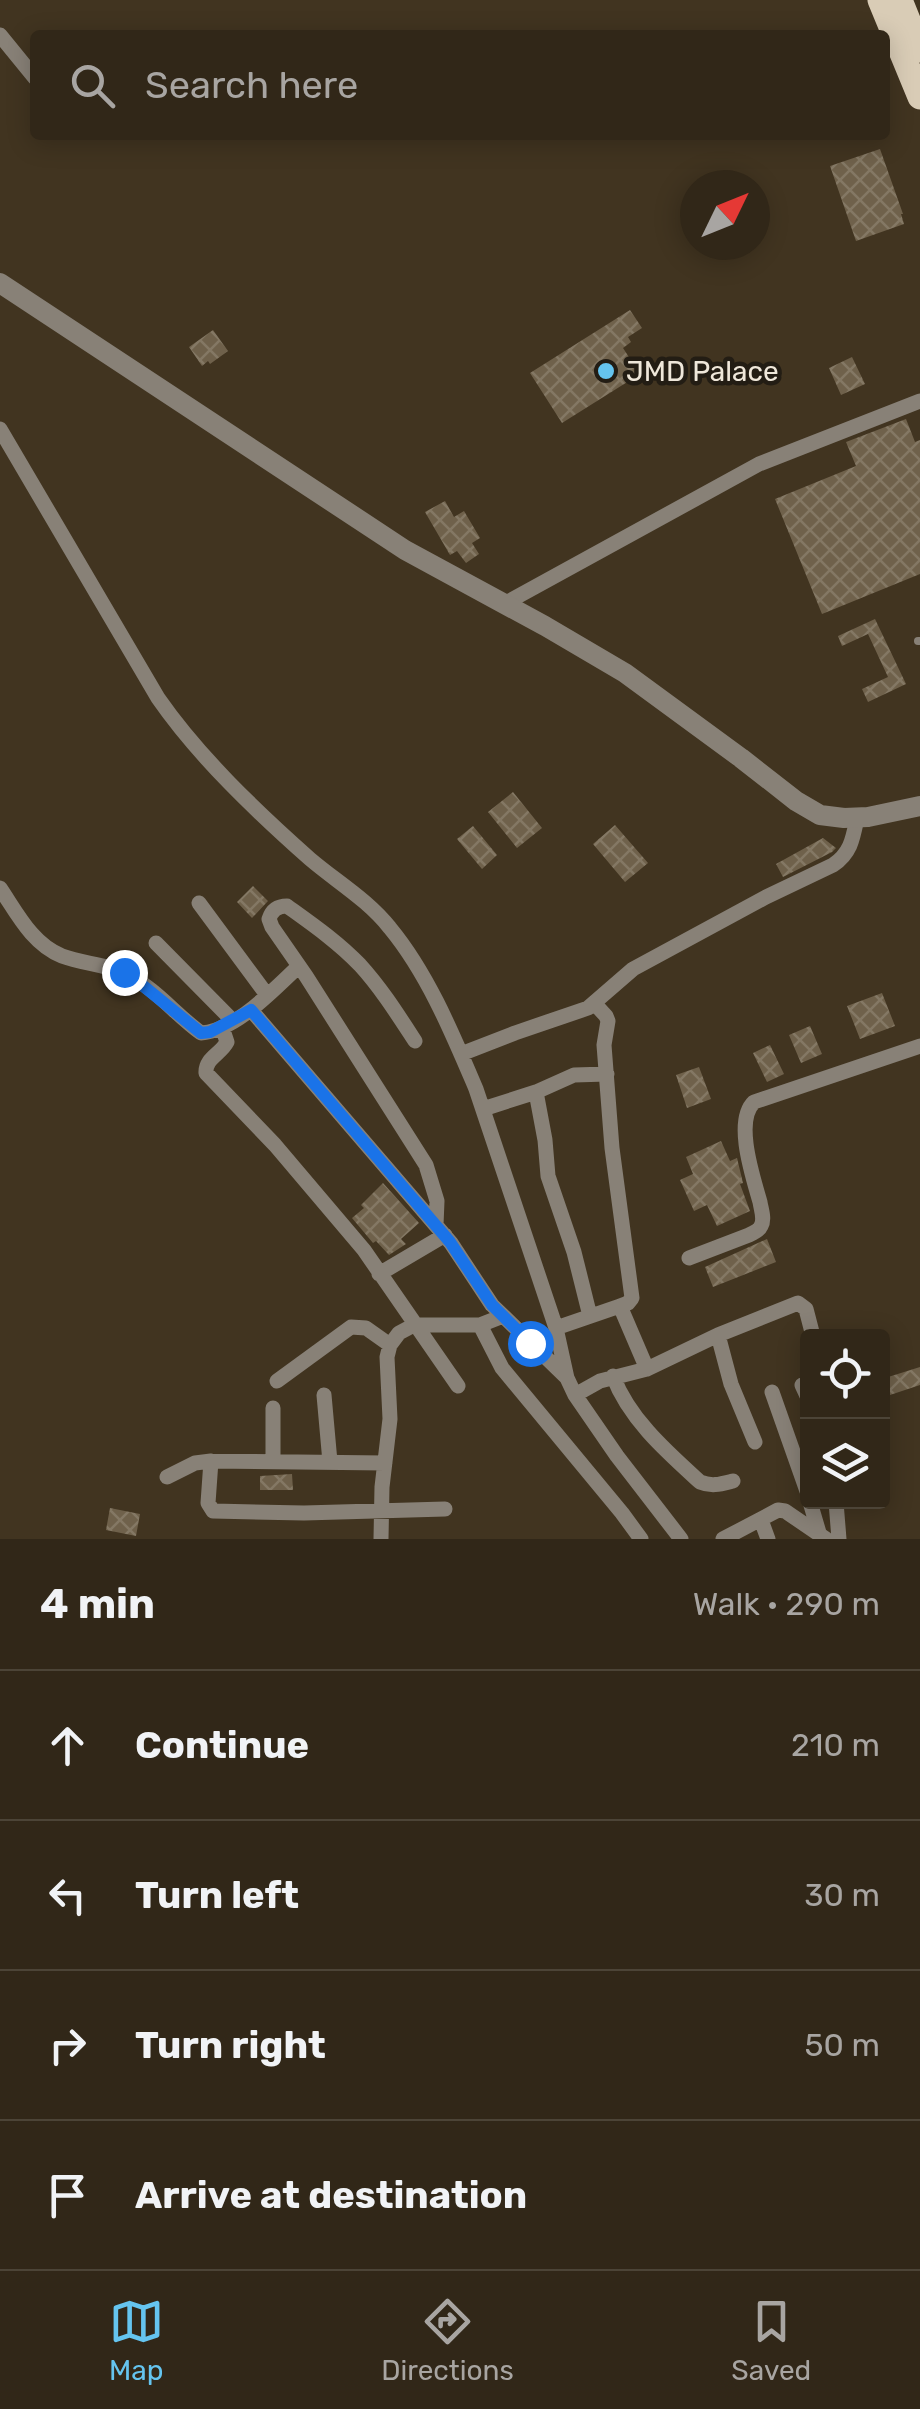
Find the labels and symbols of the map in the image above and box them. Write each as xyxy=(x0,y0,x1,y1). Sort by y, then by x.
north arrow xyxy=(680,170,770,260)
place label: JMD Palace xyxy=(626,355,779,388)
marker: JMD Palace xyxy=(595,360,617,382)
route end xyxy=(102,950,148,996)
route start xyxy=(508,1321,554,1367)

